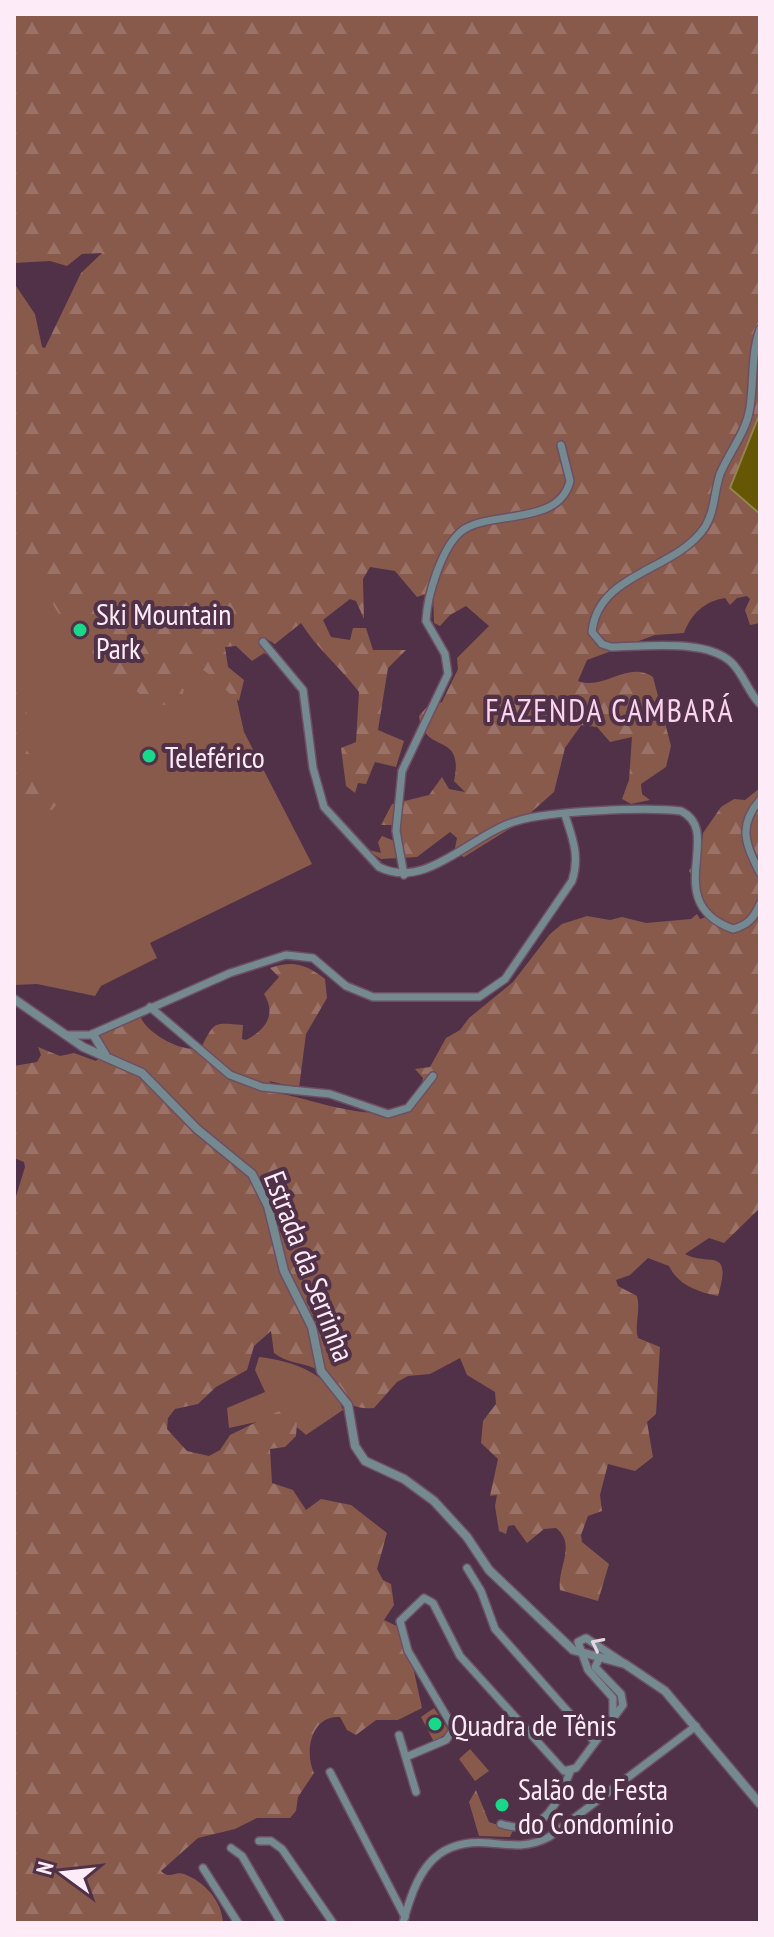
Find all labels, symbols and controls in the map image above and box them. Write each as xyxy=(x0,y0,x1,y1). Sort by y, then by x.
place label: Ski Mountain Park xyxy=(96,594,232,667)
marker: Ski Mountain Park xyxy=(71,621,89,639)
district label: FAZENDA CAMBARÁ xyxy=(485,689,735,731)
place label: Teleférico xyxy=(165,737,265,776)
marker: Teleférico xyxy=(140,747,158,765)
street label: Estrada da Serrinha xyxy=(256,1165,364,1367)
one-way arrow xyxy=(591,1639,605,1654)
place label: Quadra de Tênis xyxy=(451,1705,616,1744)
marker: Quadra de Tênis xyxy=(426,1715,444,1733)
place label: Salão de Festa do Condomínio xyxy=(518,1769,674,1842)
marker: Salão de Festa do Condomínio xyxy=(493,1796,511,1814)
north arrow xyxy=(24,1833,104,1913)
text: N xyxy=(30,1858,60,1877)

